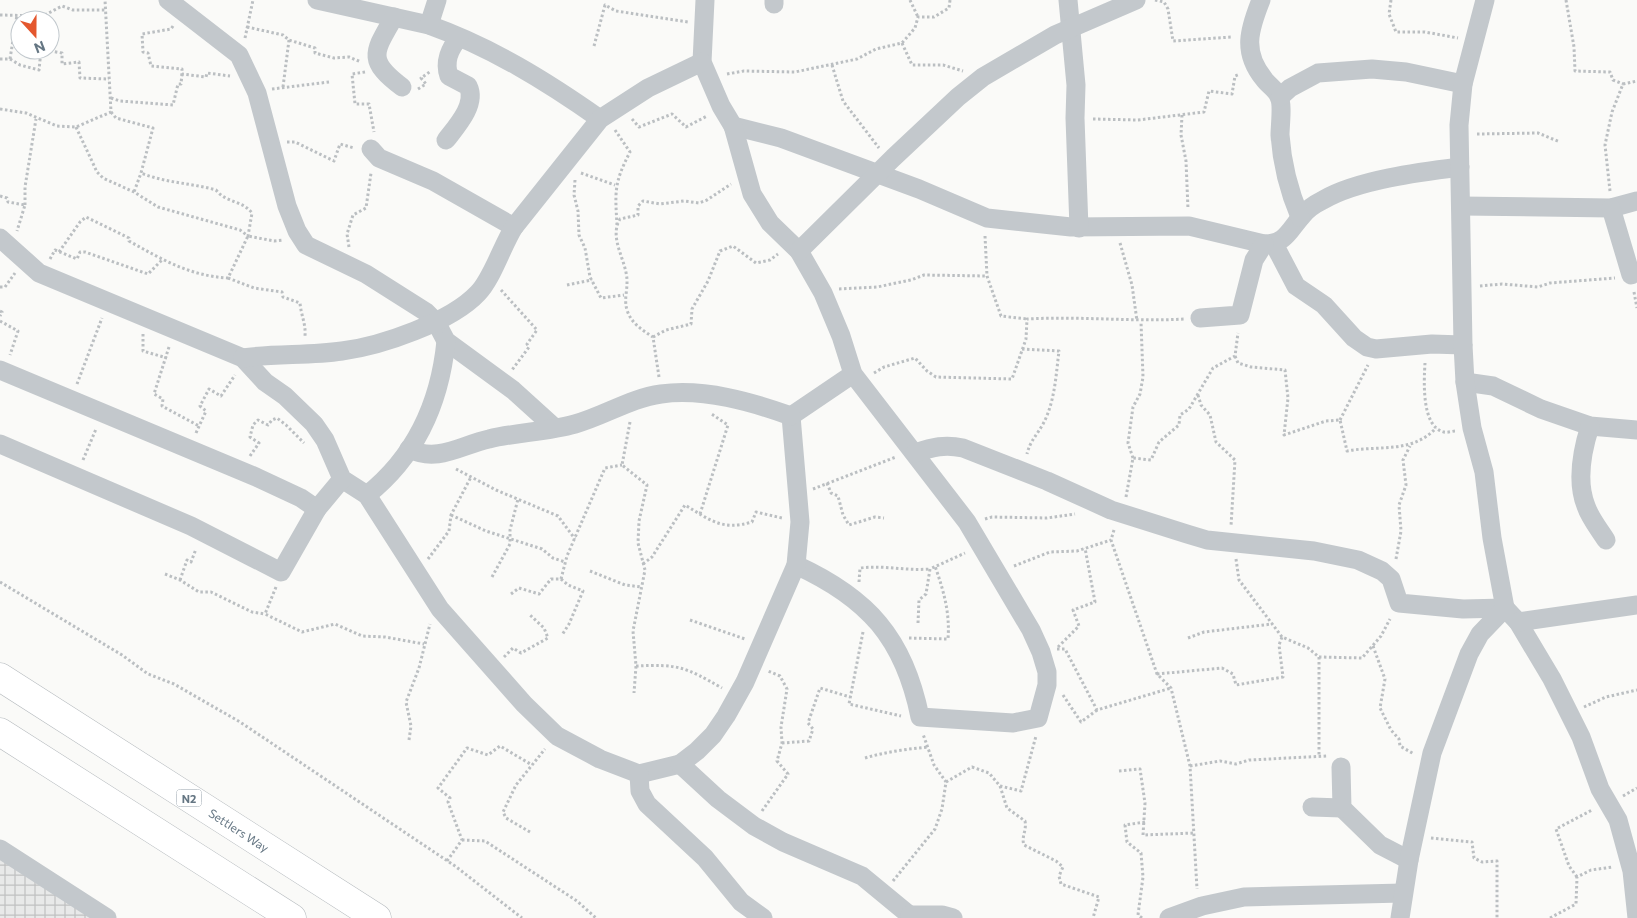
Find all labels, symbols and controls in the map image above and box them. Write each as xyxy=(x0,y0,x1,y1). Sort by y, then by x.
north arrow xyxy=(10,10,60,60)
text: N xyxy=(32,38,48,57)
road number: N2 xyxy=(176,790,202,806)
street label: Settlers Way xyxy=(206,805,272,855)

